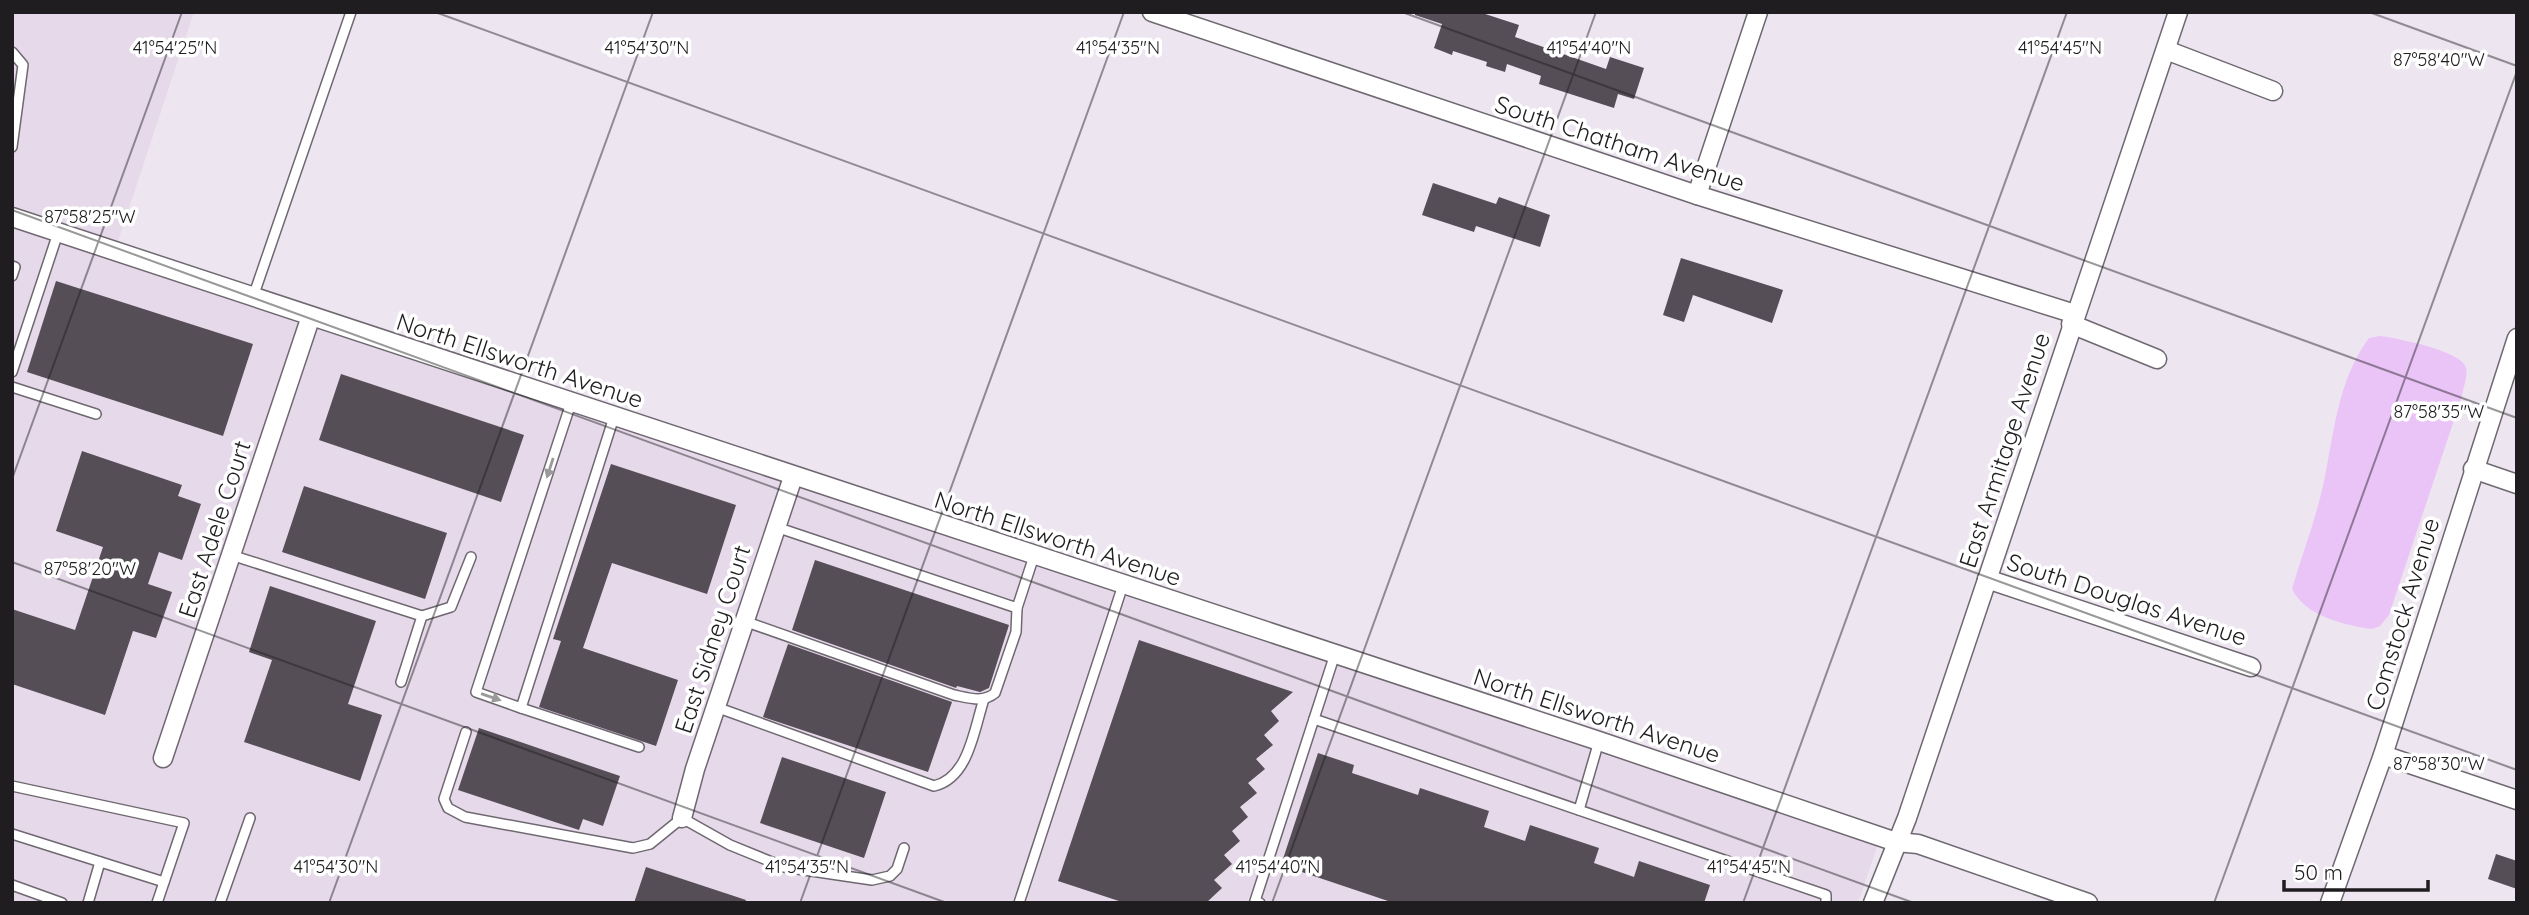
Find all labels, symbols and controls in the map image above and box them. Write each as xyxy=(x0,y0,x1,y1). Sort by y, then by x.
text: 41°54'25"N xyxy=(133,36,217,59)
text: 41°54'30"N xyxy=(605,36,689,59)
text: 41°54'35"N xyxy=(1076,36,1160,59)
text: 41°54'40"N xyxy=(1547,36,1631,59)
text: 41°54'45"N xyxy=(2018,36,2102,59)
text: 87°58'40"W xyxy=(2393,48,2485,71)
street label: South Chatham Avenue xyxy=(1491,88,1749,198)
text: 87°58'25"W xyxy=(44,205,136,228)
street label: North Ellsworth Avenue xyxy=(393,306,647,414)
street label: East Armitage Avenue xyxy=(1952,329,2056,571)
text: 87°58'35"W xyxy=(2394,400,2484,423)
street label: East Adele Court xyxy=(171,437,257,621)
one-way arrow xyxy=(544,457,555,478)
street label: North Ellsworth Avenue xyxy=(931,484,1185,592)
street label: Comstock Avenue xyxy=(2358,514,2446,714)
street label: East Sidney Court xyxy=(667,541,757,737)
street label: South Douglas Avenue xyxy=(2003,546,2251,652)
text: 87°58'20"W xyxy=(44,557,136,580)
street label: North Ellsworth Avenue xyxy=(1470,661,1724,769)
one-way arrow xyxy=(481,692,502,703)
text: 87°58'30"W xyxy=(2393,752,2485,775)
scale bar xyxy=(2284,848,2428,892)
text: 41°54'30"N xyxy=(294,855,378,878)
text: 41°54'35"N xyxy=(765,855,849,878)
text: 41°54'40"N xyxy=(1236,855,1320,878)
text: 41°54'45"N xyxy=(1707,855,1791,878)
text: 50 m xyxy=(2294,859,2343,885)

